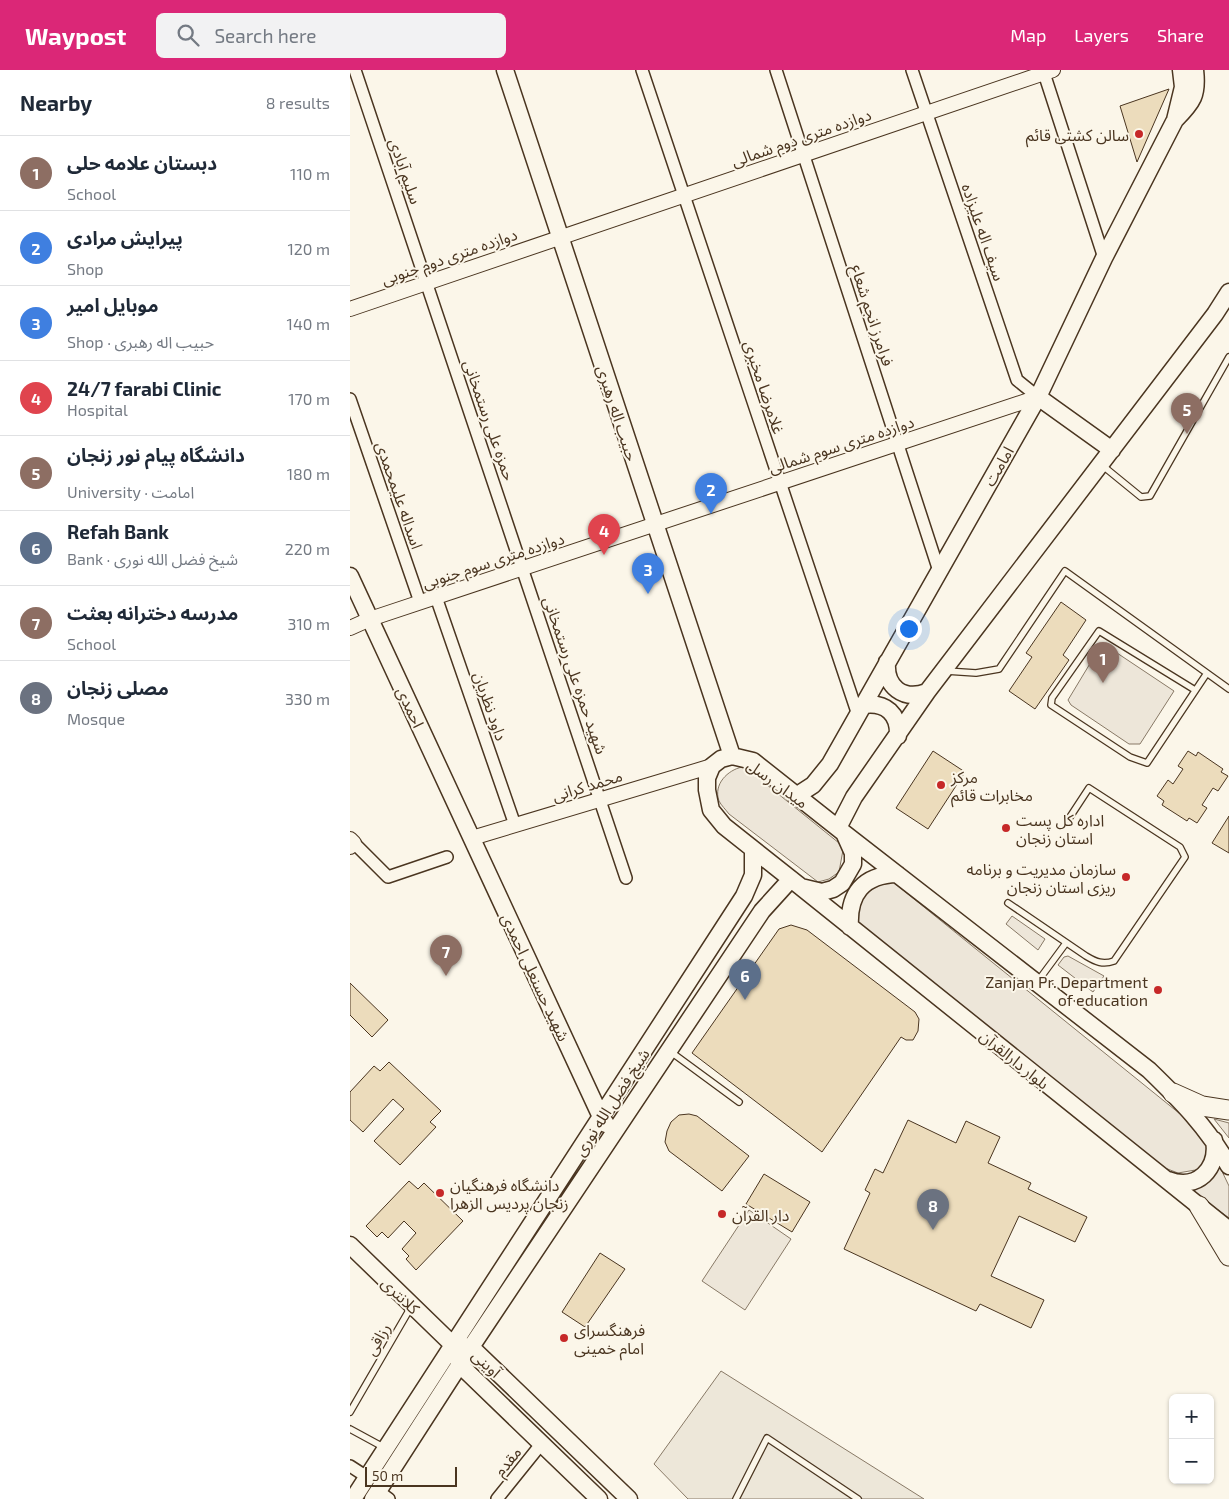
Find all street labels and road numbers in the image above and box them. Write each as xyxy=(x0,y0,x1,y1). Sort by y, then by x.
street label: دوازده متری دوم شمالی xyxy=(729,104,875,174)
street label: سلیم آبادی xyxy=(382,136,426,208)
street label: سیف اله علیزاده xyxy=(958,181,1010,283)
street label: دوازده متری دوم جنوبی xyxy=(378,224,521,292)
street label: فرامرز انجم شعاع xyxy=(844,262,898,369)
street label: غلامرضا مخبری xyxy=(740,338,789,436)
street label: حمزه علی رستمخانی xyxy=(459,357,520,483)
street label: حبیب اله رهبری xyxy=(593,363,642,464)
street label: دوازده متری سوم شمالی xyxy=(766,411,917,480)
street label: اسداله علیمحمدی xyxy=(372,439,427,552)
street label: امامت xyxy=(979,443,1017,489)
street label: دوازده متری سوم جنوبی xyxy=(420,528,568,596)
street label: شهید حمزه علی رستمخانی xyxy=(539,594,612,757)
street label: داود نظریان xyxy=(469,669,512,743)
street label: احمدی xyxy=(392,683,429,731)
street label: میدان رسل xyxy=(743,754,812,812)
street label: محمد کرانی xyxy=(550,765,625,806)
street label: شهید حسنعلی احمدی xyxy=(497,910,574,1044)
street label: بلوار دارالقرآن xyxy=(976,1025,1053,1093)
street label: شیخ فضل الله نوری xyxy=(569,1045,656,1161)
street label: کلانتری xyxy=(378,1273,424,1318)
street label: رزاقی xyxy=(360,1319,395,1359)
street label: آوینی xyxy=(468,1345,507,1383)
street label: مقدم xyxy=(489,1442,528,1482)

